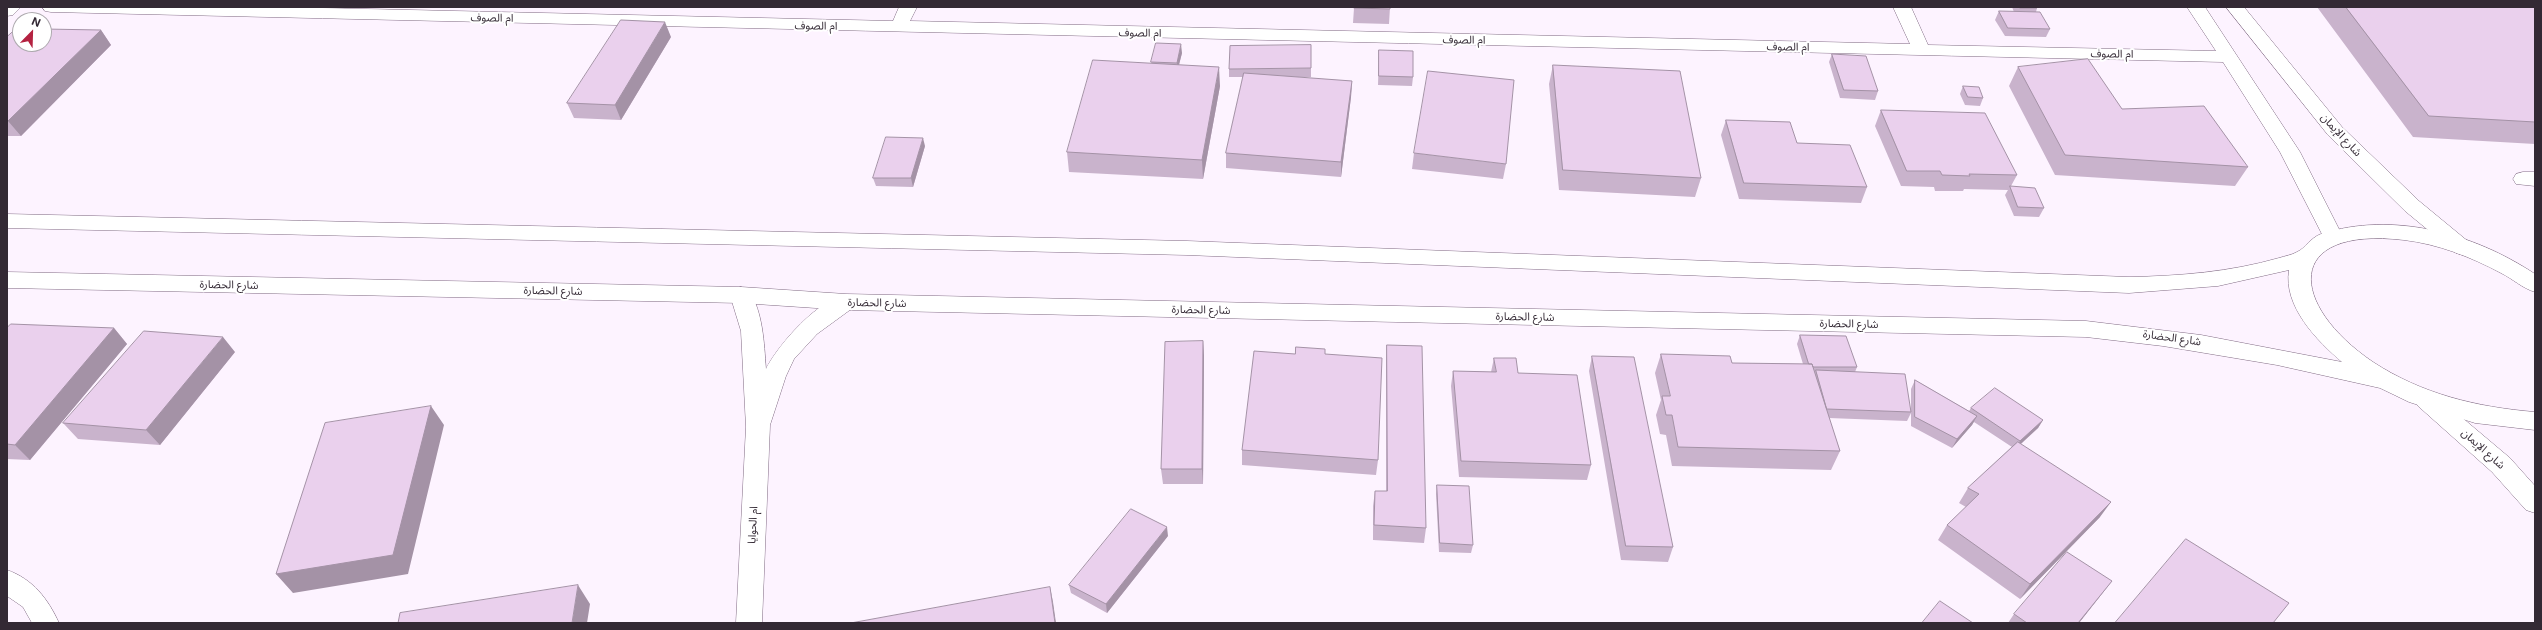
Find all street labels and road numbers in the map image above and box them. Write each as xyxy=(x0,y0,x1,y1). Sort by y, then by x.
street label: ام الصوف xyxy=(470,11,514,25)
street label: ام الصوف xyxy=(794,19,838,33)
street label: ام الصوف xyxy=(1118,26,1162,40)
street label: ام الصوف xyxy=(1442,33,1486,47)
street label: ام الصوف xyxy=(1766,40,1810,54)
street label: ام الصوف xyxy=(2090,47,2134,61)
street label: شارع الإيمان xyxy=(2318,111,2364,159)
street label: شارع الحضارة xyxy=(200,278,258,292)
street label: شارع الحضارة xyxy=(524,284,582,298)
street label: شارع الحضارة xyxy=(848,296,906,310)
street label: شارع الحضارة xyxy=(1172,303,1230,317)
street label: شارع الحضارة xyxy=(1496,310,1554,324)
street label: شارع الحضارة xyxy=(1820,317,1878,331)
street label: شارع الحضارة xyxy=(2142,327,2202,349)
street label: شارع الإيمان xyxy=(2459,426,2507,472)
street label: ام الحوايا xyxy=(745,506,761,544)

